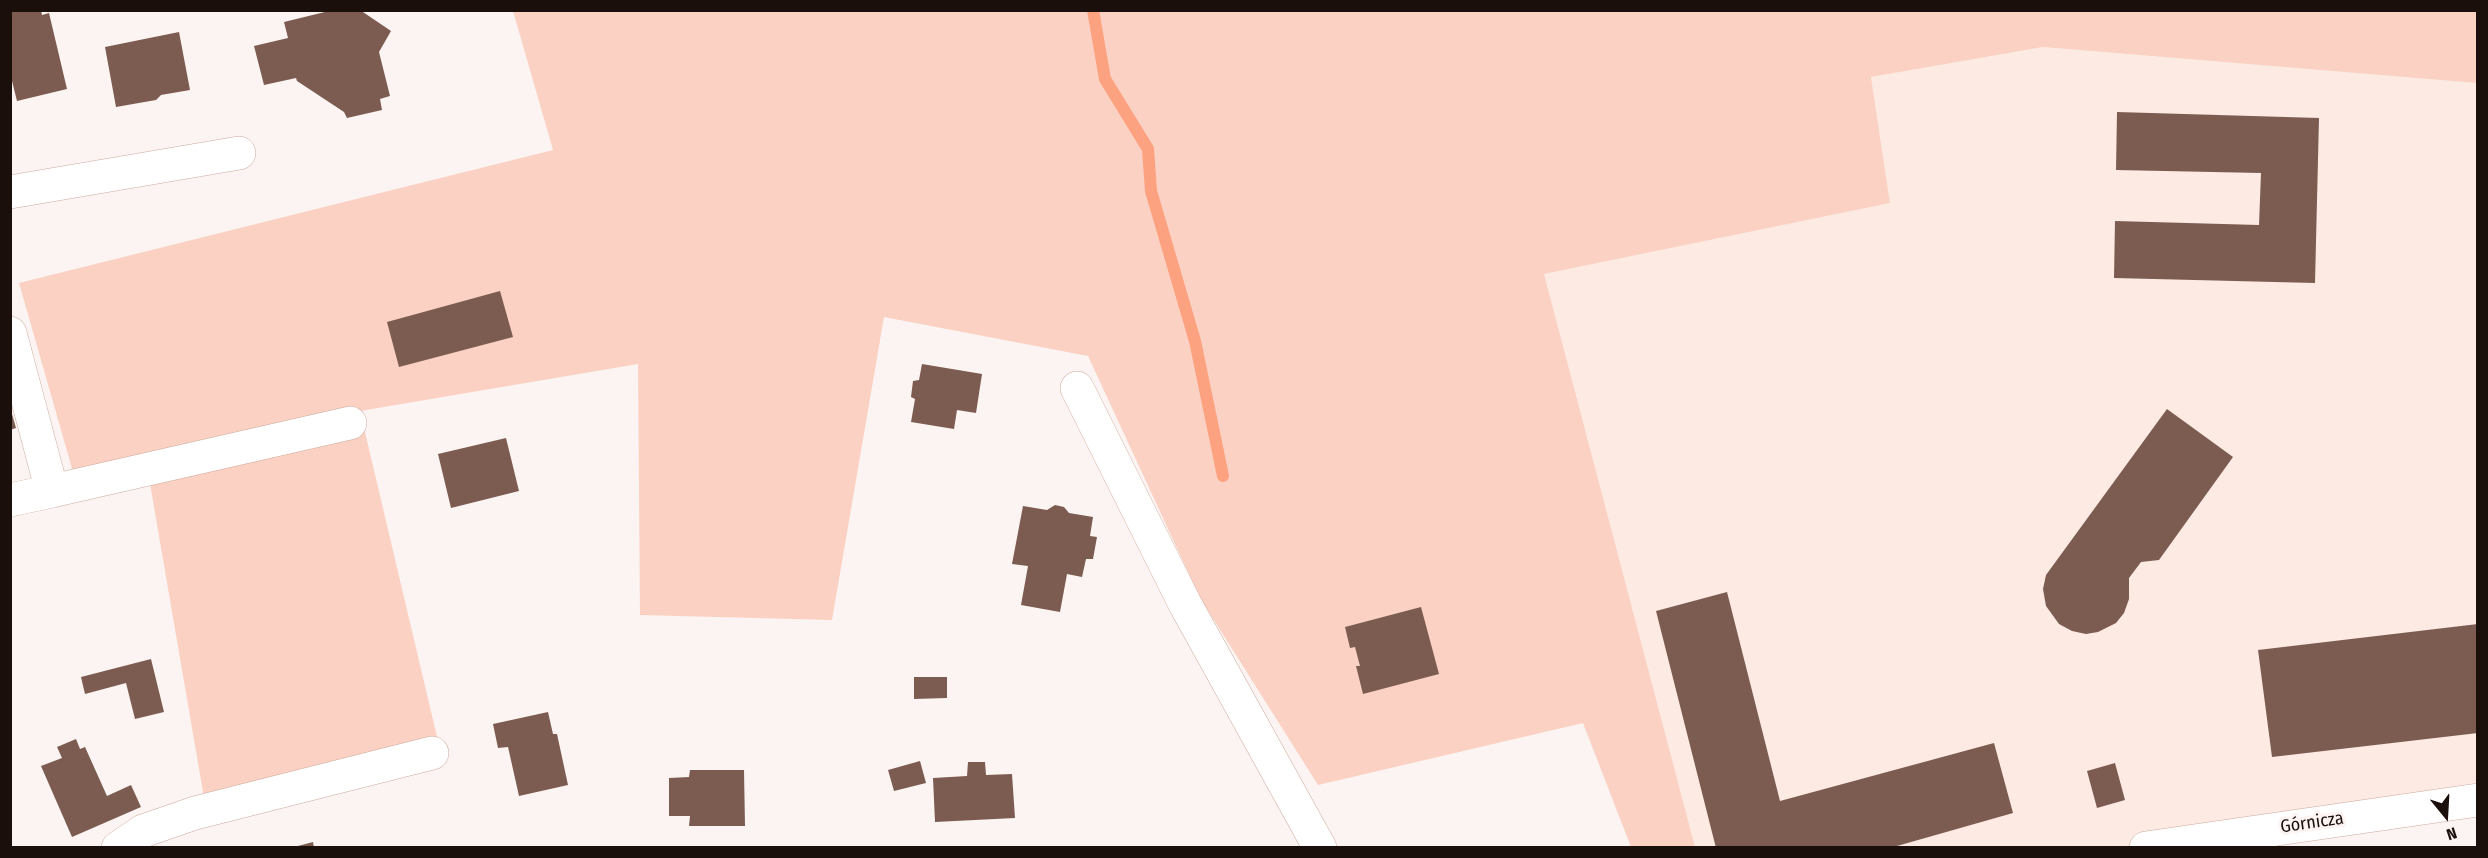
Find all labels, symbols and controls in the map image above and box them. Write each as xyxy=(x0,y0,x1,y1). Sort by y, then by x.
north arrow xyxy=(2416,786,2476,846)
street label: Górnicza xyxy=(2279,808,2345,838)
text: N xyxy=(2444,823,2459,844)

